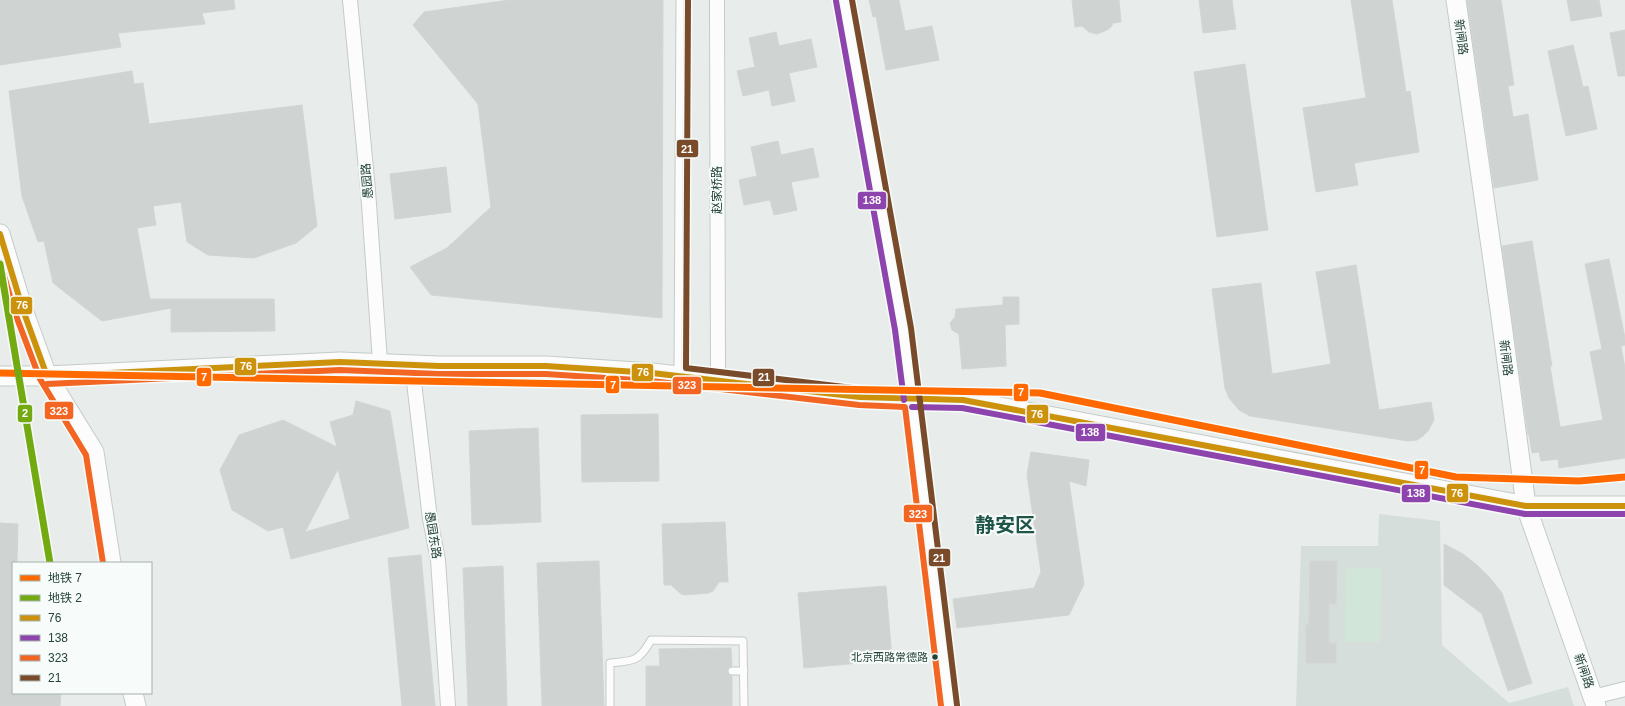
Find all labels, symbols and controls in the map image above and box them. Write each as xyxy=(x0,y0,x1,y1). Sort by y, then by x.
street label: 新闸路 xyxy=(1452,18,1470,56)
line badge: 21 xyxy=(676,139,699,158)
text: 21 xyxy=(681,143,693,155)
street label: 愚园路 xyxy=(358,162,376,200)
street label: 赵家桥路 xyxy=(710,166,724,214)
line badge: 138 xyxy=(857,191,887,210)
text: 138 xyxy=(863,194,881,206)
line badge: 76 xyxy=(10,296,33,315)
text: 76 xyxy=(16,299,28,311)
street label: 新闸路 xyxy=(1497,339,1515,377)
line badge: 76 xyxy=(234,357,257,376)
text: 76 xyxy=(240,360,252,372)
line badge: 76 xyxy=(631,363,654,382)
text: 76 xyxy=(637,366,649,378)
line badge: 7 xyxy=(196,367,212,387)
line badge: 21 xyxy=(752,368,775,387)
text: 7 xyxy=(201,371,207,383)
text: 21 xyxy=(758,371,770,383)
line badge: 7 xyxy=(605,375,620,394)
line badge: 323 xyxy=(672,376,702,395)
text: 7 xyxy=(610,379,616,391)
text: 323 xyxy=(678,379,696,391)
line badge: 7 xyxy=(1013,383,1029,402)
text: 7 xyxy=(1018,386,1024,398)
line badge: 323 xyxy=(44,401,74,420)
line badge: 2 xyxy=(17,404,33,423)
line badge: 76 xyxy=(1026,404,1049,424)
text: 323 xyxy=(50,405,68,417)
text: 2 xyxy=(22,407,28,419)
text: 76 xyxy=(1031,408,1043,420)
line badge: 138 xyxy=(1075,423,1106,442)
text: 138 xyxy=(1081,426,1099,438)
line badge: 7 xyxy=(1414,460,1429,480)
text: 7 xyxy=(1419,464,1425,476)
line badge: 76 xyxy=(1446,483,1469,503)
line badge: 138 xyxy=(1401,484,1431,503)
text: 138 xyxy=(1407,487,1425,499)
text: 76 xyxy=(1451,487,1463,499)
line badge: 323 xyxy=(903,504,933,523)
text: 323 xyxy=(909,508,927,520)
street label: 愚园东路 xyxy=(422,510,444,560)
district label: 静安区 xyxy=(975,514,1035,536)
line badge: 21 xyxy=(928,548,951,567)
text: 21 xyxy=(933,552,945,564)
legend xyxy=(12,562,152,694)
text: 地铁 7 xyxy=(48,571,82,585)
text: 地铁 2 xyxy=(48,591,82,605)
text: 76 xyxy=(48,611,62,625)
text: 138 xyxy=(48,631,68,645)
text: 323 xyxy=(48,651,68,665)
place label: 北京西路常德路 xyxy=(851,651,928,663)
marker: 北京西路常德路 xyxy=(930,652,940,662)
street label: 新闸路 xyxy=(1572,652,1596,690)
text: 21 xyxy=(48,671,62,685)

